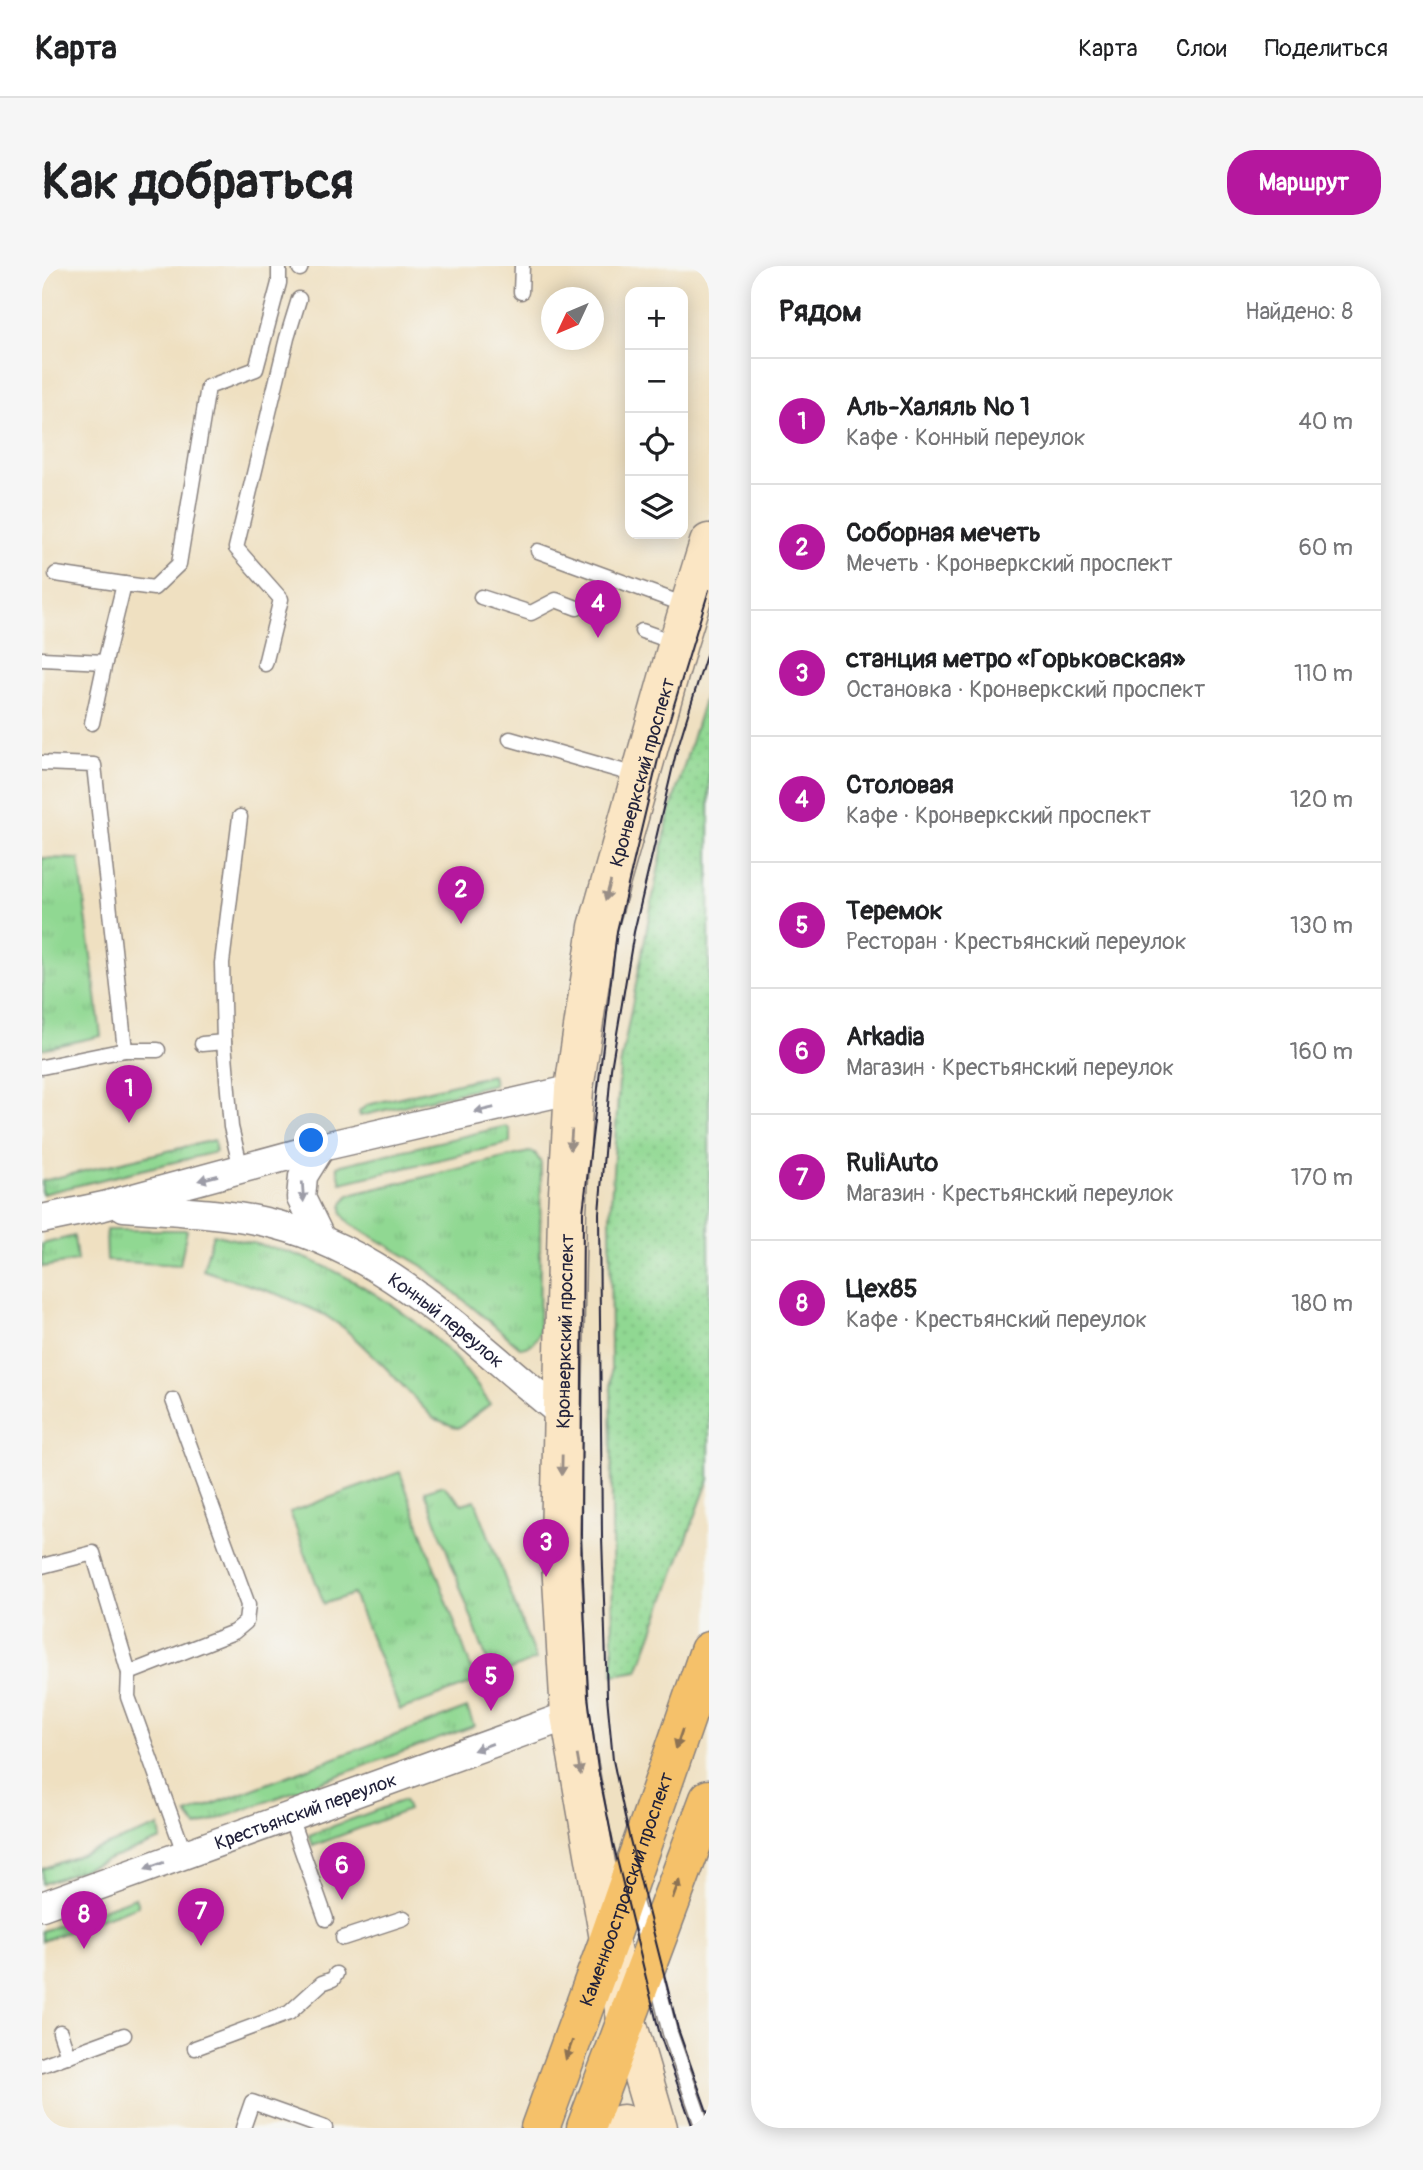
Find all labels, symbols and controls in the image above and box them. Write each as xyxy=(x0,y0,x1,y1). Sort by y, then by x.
text: Карта xyxy=(35,28,117,69)
text: Карта xyxy=(1078,34,1138,63)
text: Слои xyxy=(1176,34,1227,63)
text: Поделиться xyxy=(1265,34,1388,63)
button: Маршрут xyxy=(1227,150,1381,215)
text: Как добраться xyxy=(42,152,354,213)
north arrow xyxy=(541,287,604,350)
map controls xyxy=(625,287,688,539)
button: + xyxy=(625,287,688,350)
text: Рядом xyxy=(779,293,862,330)
text: Найдено: 8 xyxy=(1245,297,1353,326)
button: − xyxy=(625,350,688,413)
text: Аль-Халяль № 1 xyxy=(846,391,1030,423)
text: 1 xyxy=(798,407,807,436)
text: 40 m xyxy=(1299,407,1353,436)
button: locate xyxy=(625,413,688,476)
text: Кафе · Конный переулок xyxy=(846,423,1086,452)
button: layers xyxy=(625,476,688,539)
text: Соборная мечеть xyxy=(846,517,1041,549)
text: 2 xyxy=(796,533,808,562)
text: 60 m xyxy=(1298,533,1353,562)
text: Мечеть · Кронверкский проспект xyxy=(846,549,1173,578)
pin: 4 xyxy=(575,580,621,638)
text: станция метро «Горьковская» xyxy=(846,643,1185,675)
text: 3 xyxy=(796,659,808,688)
text: 110 m xyxy=(1294,659,1353,688)
street label: Кронверкский проспект xyxy=(605,675,681,870)
text: Остановка · Кронверкский проспект xyxy=(846,675,1205,704)
text: Столовая xyxy=(846,769,954,801)
text: 4 xyxy=(795,785,809,814)
text: 120 m xyxy=(1290,785,1353,814)
text: Кафе · Кронверкский проспект xyxy=(846,801,1151,830)
pin: 2 xyxy=(438,866,484,924)
one-way arrow xyxy=(603,881,613,902)
text: Теремок xyxy=(846,895,943,927)
text: 5 xyxy=(796,911,808,940)
text: 130 m xyxy=(1290,911,1353,940)
text: Ресторан · Крестьянский переулок xyxy=(846,927,1187,956)
text: Arkadia xyxy=(846,1021,925,1053)
text: 6 xyxy=(795,1037,809,1066)
text: 160 m xyxy=(1289,1037,1353,1066)
text: Магазин · Крестьянский переулок xyxy=(846,1053,1174,1082)
pin: 1 xyxy=(106,1065,152,1123)
one-way arrow xyxy=(473,1104,495,1115)
your location xyxy=(294,1123,328,1157)
one-way arrow xyxy=(565,1129,576,1151)
text: RuliAuto xyxy=(846,1147,938,1179)
text: 7 xyxy=(796,1163,808,1192)
text: 170 m xyxy=(1291,1163,1353,1192)
one-way arrow xyxy=(197,1173,219,1184)
text: Магазин · Крестьянский переулок xyxy=(846,1179,1174,1208)
one-way arrow xyxy=(298,1181,309,1203)
street label: Кронверкский проспект xyxy=(551,1233,580,1429)
street label: Конный переулок xyxy=(383,1268,509,1374)
text: Цех85 xyxy=(846,1273,917,1305)
text: 8 xyxy=(796,1289,808,1318)
text: 180 m xyxy=(1291,1289,1353,1318)
text: Кафе · Крестьянский переулок xyxy=(846,1305,1147,1334)
one-way arrow xyxy=(556,1454,568,1476)
pin: 3 xyxy=(523,1519,569,1577)
pin: 5 xyxy=(468,1653,514,1711)
one-way arrow xyxy=(673,1728,684,1749)
one-way arrow xyxy=(472,1742,493,1753)
one-way arrow xyxy=(574,1754,585,1776)
street label: Крестьянский переулок xyxy=(211,1768,400,1856)
street label: Каменноостровский проспект xyxy=(575,1769,679,2010)
pin: 6 xyxy=(319,1842,365,1900)
one-way arrow xyxy=(143,1861,164,1872)
one-way arrow xyxy=(670,1879,681,1900)
pin: 7 xyxy=(178,1888,224,1946)
pin: 8 xyxy=(61,1891,107,1949)
one-way arrow xyxy=(563,2039,574,2060)

